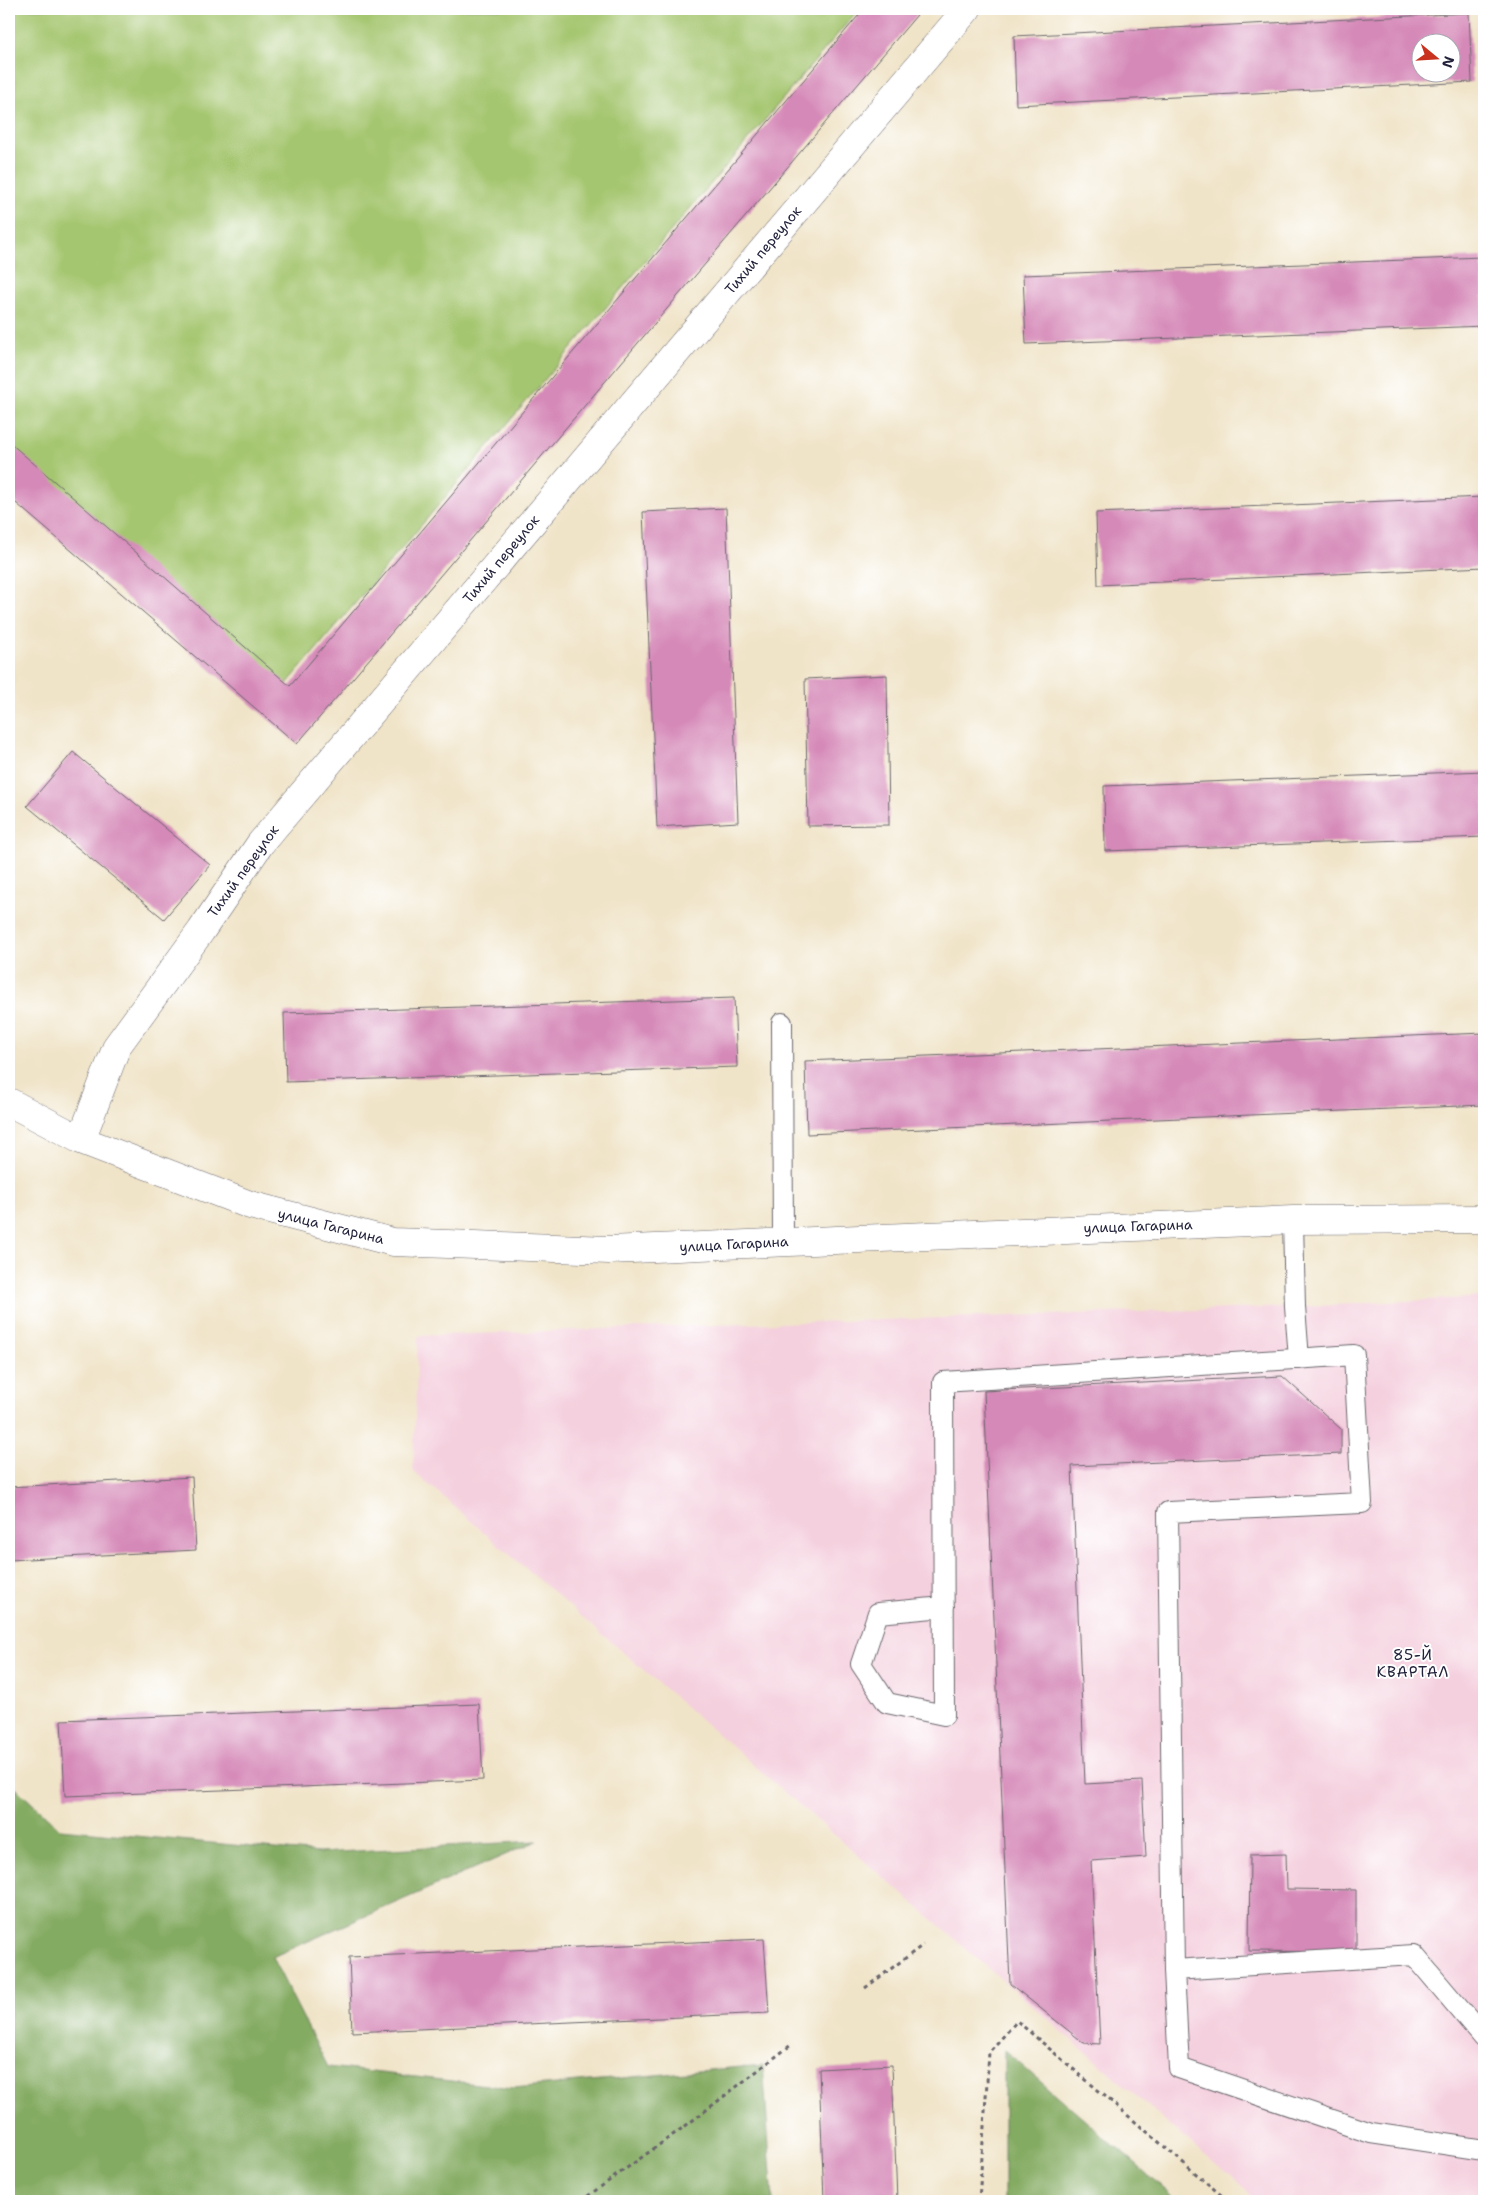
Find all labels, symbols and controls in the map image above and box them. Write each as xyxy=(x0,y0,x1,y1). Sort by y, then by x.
north arrow xyxy=(1410,32,1460,82)
text: N xyxy=(1438,54,1459,70)
street label: Тихий переулок xyxy=(721,202,806,298)
street label: Тихий переулок xyxy=(459,511,544,607)
street label: Тихий переулок xyxy=(203,821,283,921)
street label: улица Гагарина xyxy=(276,1204,386,1248)
street label: улица Гагарина xyxy=(1083,1215,1193,1237)
street label: улица Гагарина xyxy=(679,1232,789,1256)
district label: 85-Й КВАРТАЛ xyxy=(1376,1644,1450,1682)

